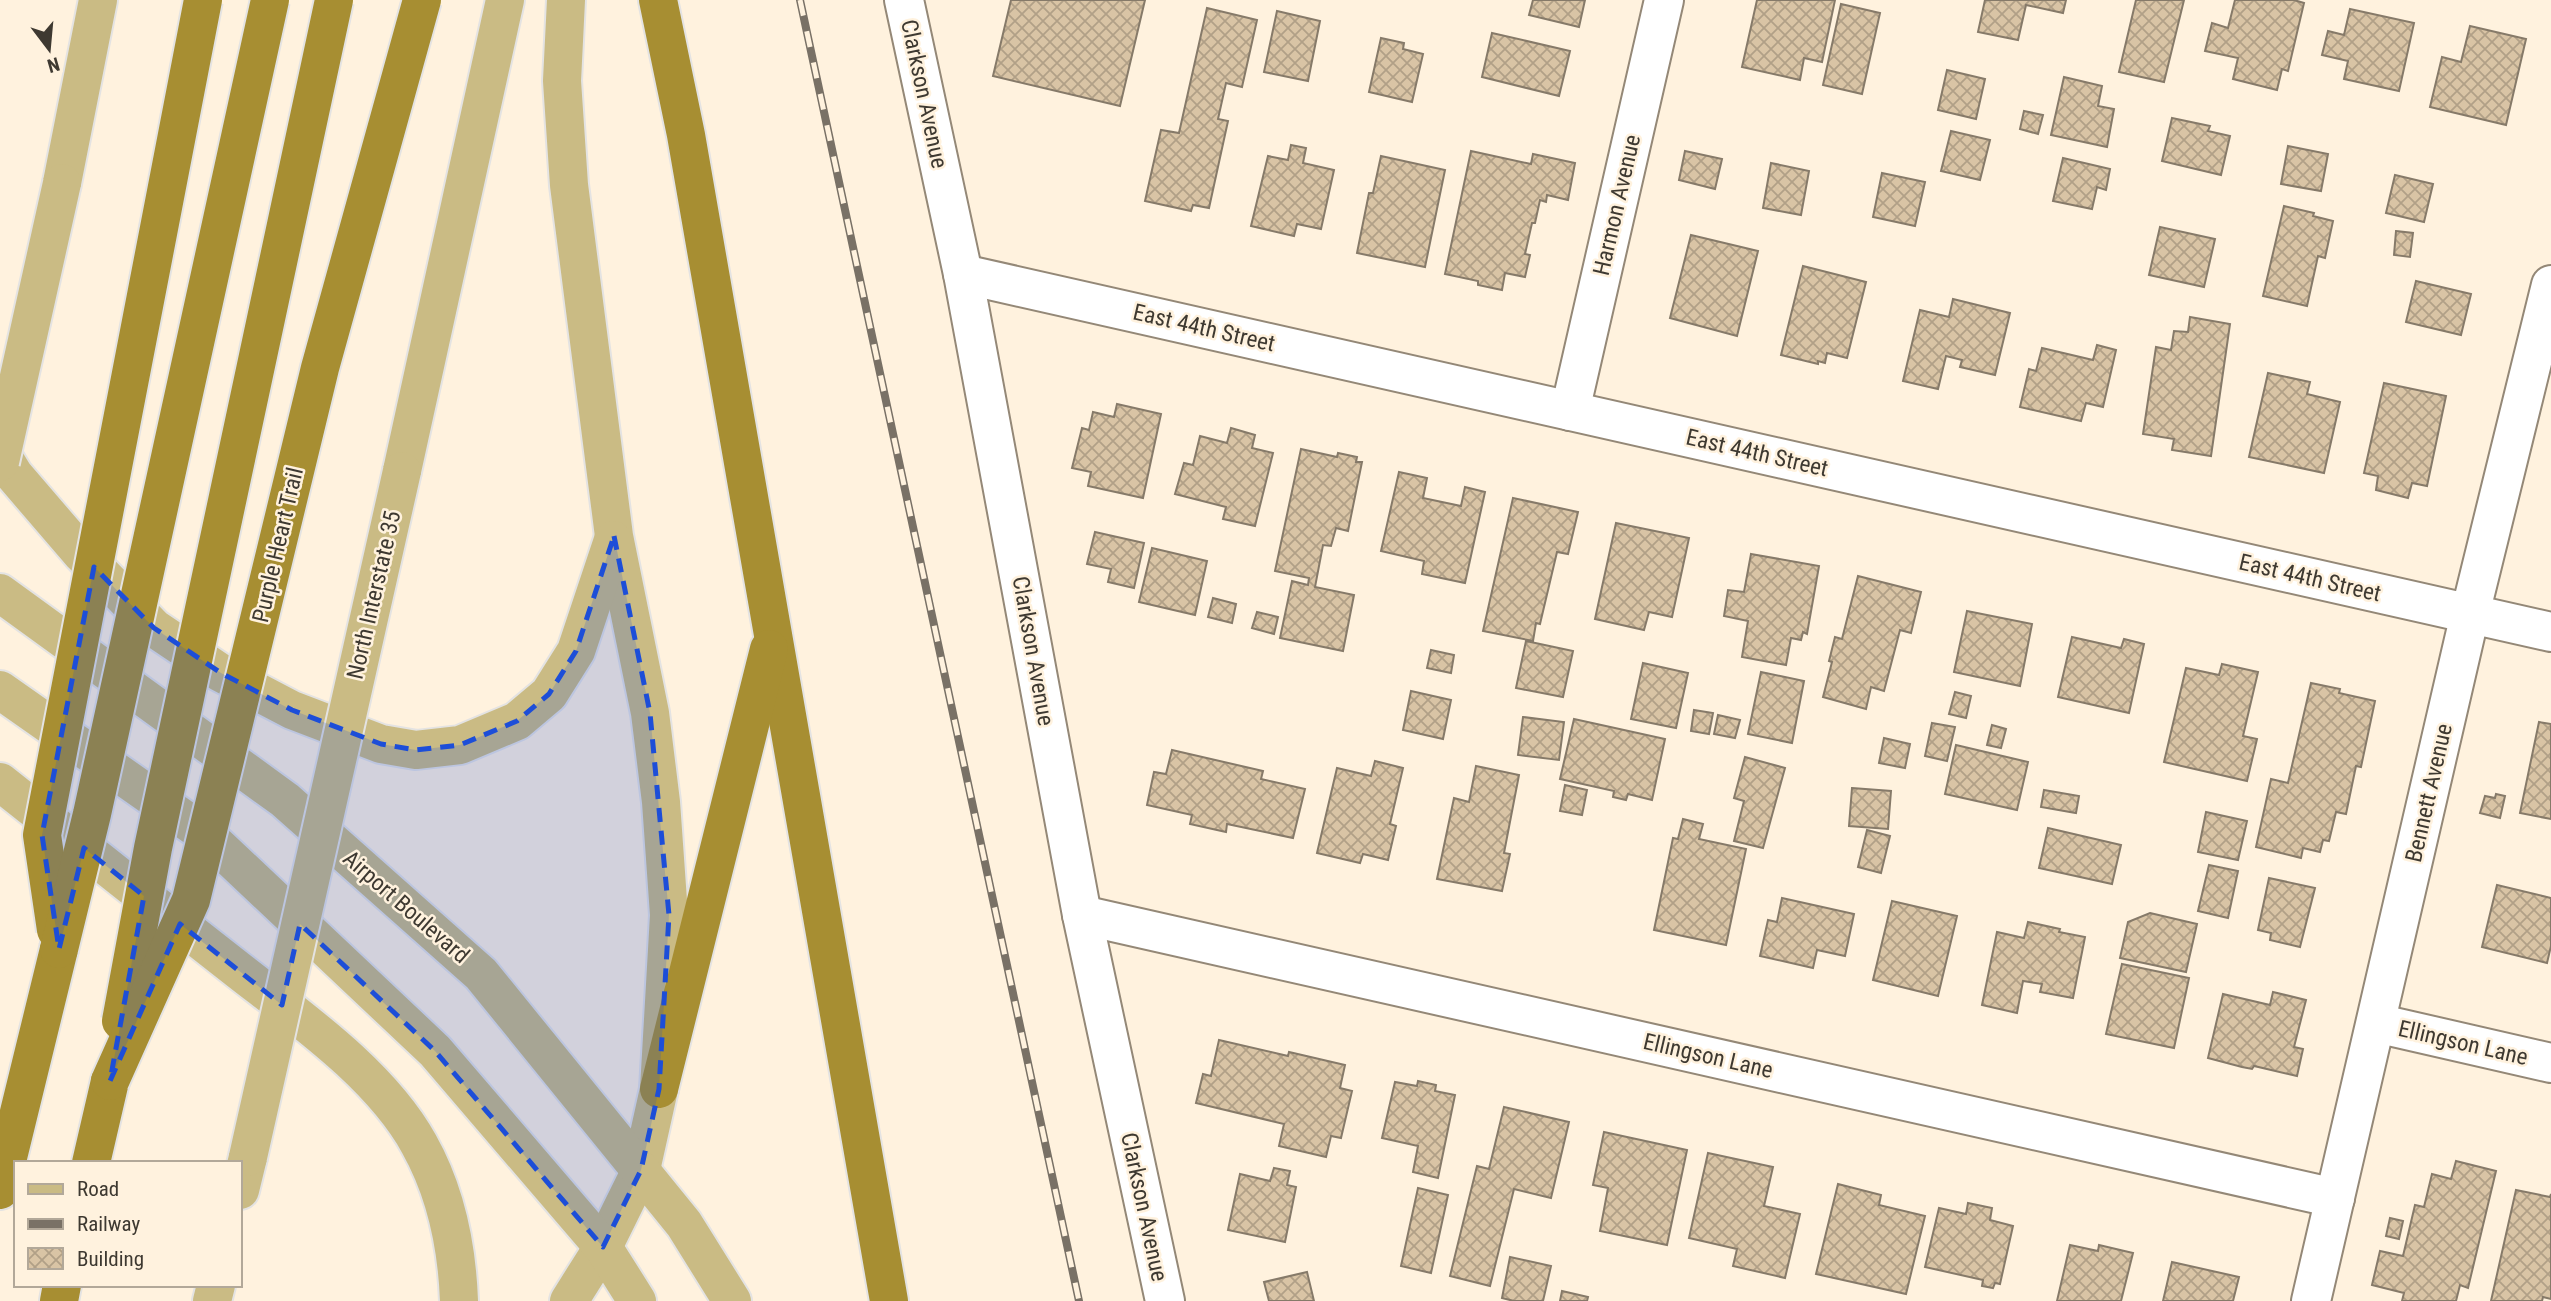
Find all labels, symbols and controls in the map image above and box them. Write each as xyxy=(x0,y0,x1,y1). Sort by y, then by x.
north arrow xyxy=(14,14,84,84)
street label: Clarkson Avenue xyxy=(895,17,953,171)
text: N xyxy=(45,52,62,78)
street label: Harmon Avenue xyxy=(1588,132,1646,278)
street label: East 44th Street xyxy=(1130,299,1278,357)
street label: East 44th Street xyxy=(1683,424,1831,482)
street label: Purple Heart Trail xyxy=(247,465,309,625)
street label: North Interstate 35 xyxy=(342,508,406,682)
street label: East 44th Street xyxy=(2236,549,2384,607)
street label: Clarkson Avenue xyxy=(1007,574,1059,728)
street label: Bennett Avenue xyxy=(2400,721,2458,865)
street label: Airport Boulevard xyxy=(337,845,475,969)
street label: Ellingson Lane xyxy=(2396,1015,2530,1071)
street label: Ellingson Lane xyxy=(1641,1028,1775,1084)
street label: Clarkson Avenue xyxy=(1115,1130,1173,1284)
legend xyxy=(14,1161,242,1287)
text: Road xyxy=(77,1177,119,1201)
text: Railway xyxy=(77,1212,140,1236)
text: Building xyxy=(77,1247,144,1271)

